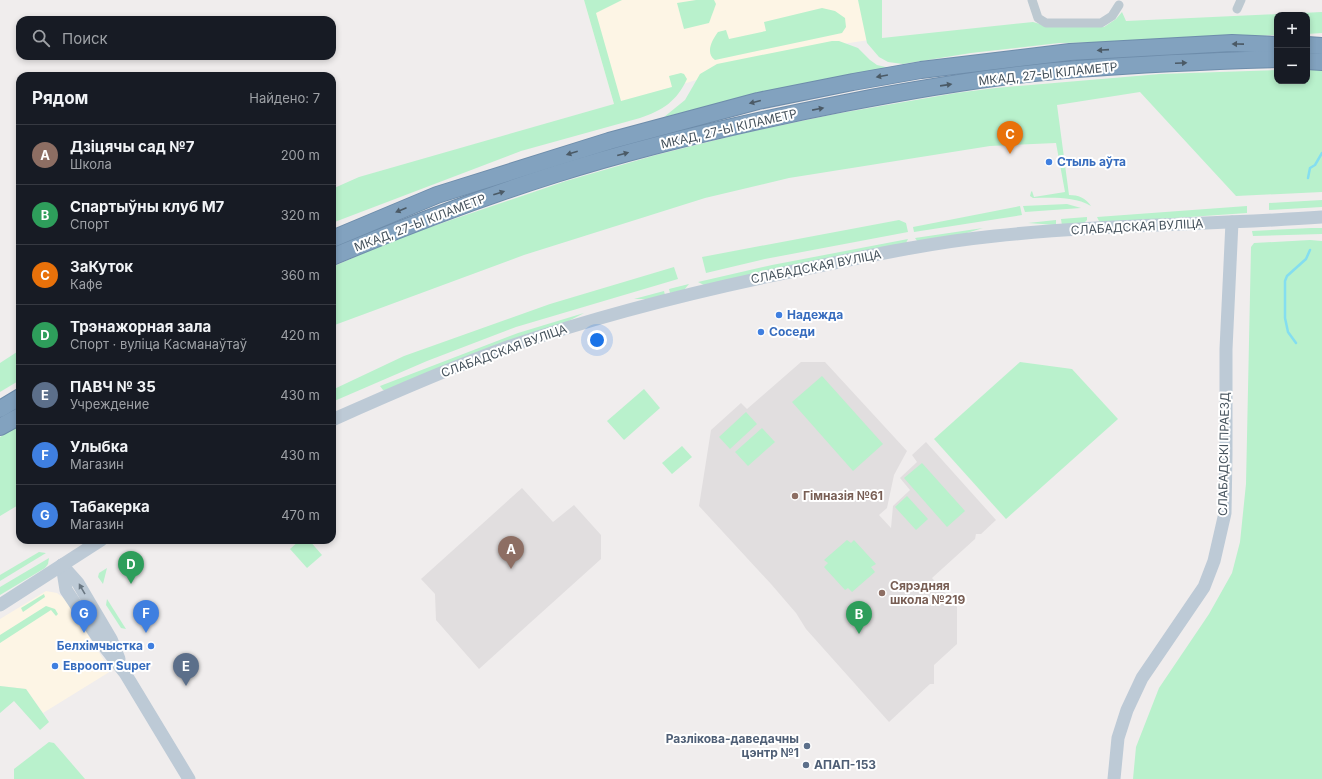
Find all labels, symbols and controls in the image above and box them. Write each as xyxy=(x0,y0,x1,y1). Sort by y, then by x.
map controls xyxy=(1274,12,1310,84)
button: + xyxy=(1274,12,1310,48)
search box xyxy=(16,16,336,60)
icon: search xyxy=(30,27,52,49)
text: Поиск xyxy=(62,29,108,48)
one-way arrow xyxy=(1232,40,1244,47)
one-way arrow xyxy=(1097,47,1109,54)
button: − xyxy=(1274,48,1310,84)
street label: МКАД, 27-Ы КІЛАМЕТР xyxy=(978,59,1118,88)
one-way arrow xyxy=(1175,59,1187,66)
one-way arrow xyxy=(876,74,888,80)
one-way arrow xyxy=(939,82,952,88)
text: Рядом xyxy=(32,88,88,108)
text: Найдено: 7 xyxy=(249,90,320,106)
one-way arrow xyxy=(749,99,761,105)
street label: МКАД, 27-Ы КІЛАМЕТР xyxy=(659,105,799,152)
one-way arrow xyxy=(812,105,824,111)
pin: C xyxy=(997,121,1023,154)
text: Дзіцячы сад №7 xyxy=(70,137,195,156)
text: A xyxy=(40,147,50,163)
text: 200 m xyxy=(281,147,320,163)
one-way arrow xyxy=(565,150,577,156)
one-way arrow xyxy=(617,151,629,157)
place label: Стыль аўта xyxy=(1057,154,1126,169)
text: Школа xyxy=(70,156,112,172)
marker: Стыль аўта xyxy=(1044,157,1054,167)
street label: МКАД, 27-Ы КІЛАМЕТР xyxy=(352,190,488,255)
one-way arrow xyxy=(493,190,505,196)
text: Спартыўны клуб М7 xyxy=(70,197,224,216)
text: B xyxy=(41,207,49,223)
text: 320 m xyxy=(281,207,320,223)
one-way arrow xyxy=(396,207,407,213)
text: Спорт xyxy=(70,216,109,232)
street label: СЛАБАДСКАЯ ВУЛІЦА xyxy=(1070,216,1204,237)
street label: СЛАБАДСКАЯ ВУЛІЦА xyxy=(749,246,882,287)
text: ЗаКуток xyxy=(70,257,133,276)
text: C xyxy=(40,267,50,283)
text: 360 m xyxy=(281,267,320,283)
text: Кафе xyxy=(70,276,103,292)
place label: Надежда xyxy=(787,307,843,322)
marker: Надежда xyxy=(774,310,784,320)
text: Трэнажорная зала xyxy=(70,317,211,336)
street label: СЛАБАДСКАЯ ВУЛІЦА xyxy=(439,321,569,380)
place label: Соседи xyxy=(769,324,815,339)
text: D xyxy=(40,327,50,343)
text: 420 m xyxy=(280,327,320,343)
marker: Соседи xyxy=(756,327,766,337)
your location xyxy=(587,330,607,350)
text: Спорт · вуліца Касманаўтаў xyxy=(70,336,247,352)
text: ПАВЧ № 35 xyxy=(70,377,156,396)
text: E xyxy=(41,387,49,403)
text: 430 m xyxy=(280,387,320,403)
street label: СЛАБАДСКІ ПРАЕЗД xyxy=(1215,392,1232,516)
text: Учреждение xyxy=(70,396,149,412)
text: Улыбка xyxy=(70,437,128,456)
text: F xyxy=(41,447,49,463)
text: 430 m xyxy=(280,447,320,463)
text: Магазин xyxy=(70,456,124,472)
place label: Гімназія №61 xyxy=(803,488,883,503)
marker: Гімназія №61 xyxy=(790,491,800,501)
text: Табакерка xyxy=(70,497,150,516)
text: G xyxy=(40,507,50,523)
text: 470 m xyxy=(281,507,320,523)
text: Магазин xyxy=(70,516,124,532)
pin: A xyxy=(498,536,524,569)
pin: D xyxy=(118,551,144,584)
place label: Сярэдняя школа №219 xyxy=(890,578,965,607)
one-way arrow xyxy=(78,583,85,595)
marker: Сярэдняя школа №219 xyxy=(877,588,887,598)
pin: G xyxy=(71,600,97,633)
pin: F xyxy=(133,600,159,633)
pin: B xyxy=(846,601,872,634)
place label: Белхімчыстка xyxy=(57,638,143,653)
marker: Белхімчыстка xyxy=(146,641,156,651)
pin: E xyxy=(173,653,199,686)
place label: Евроопт Super xyxy=(63,658,151,673)
marker: Евроопт Super xyxy=(50,661,60,671)
place label: Разлікова-даведачны цэнтр №1 xyxy=(666,731,799,760)
marker: Разлікова-даведачны цэнтр №1 xyxy=(802,741,812,751)
place label: АПАП-153 xyxy=(814,757,876,772)
marker: АПАП-153 xyxy=(801,760,811,770)

